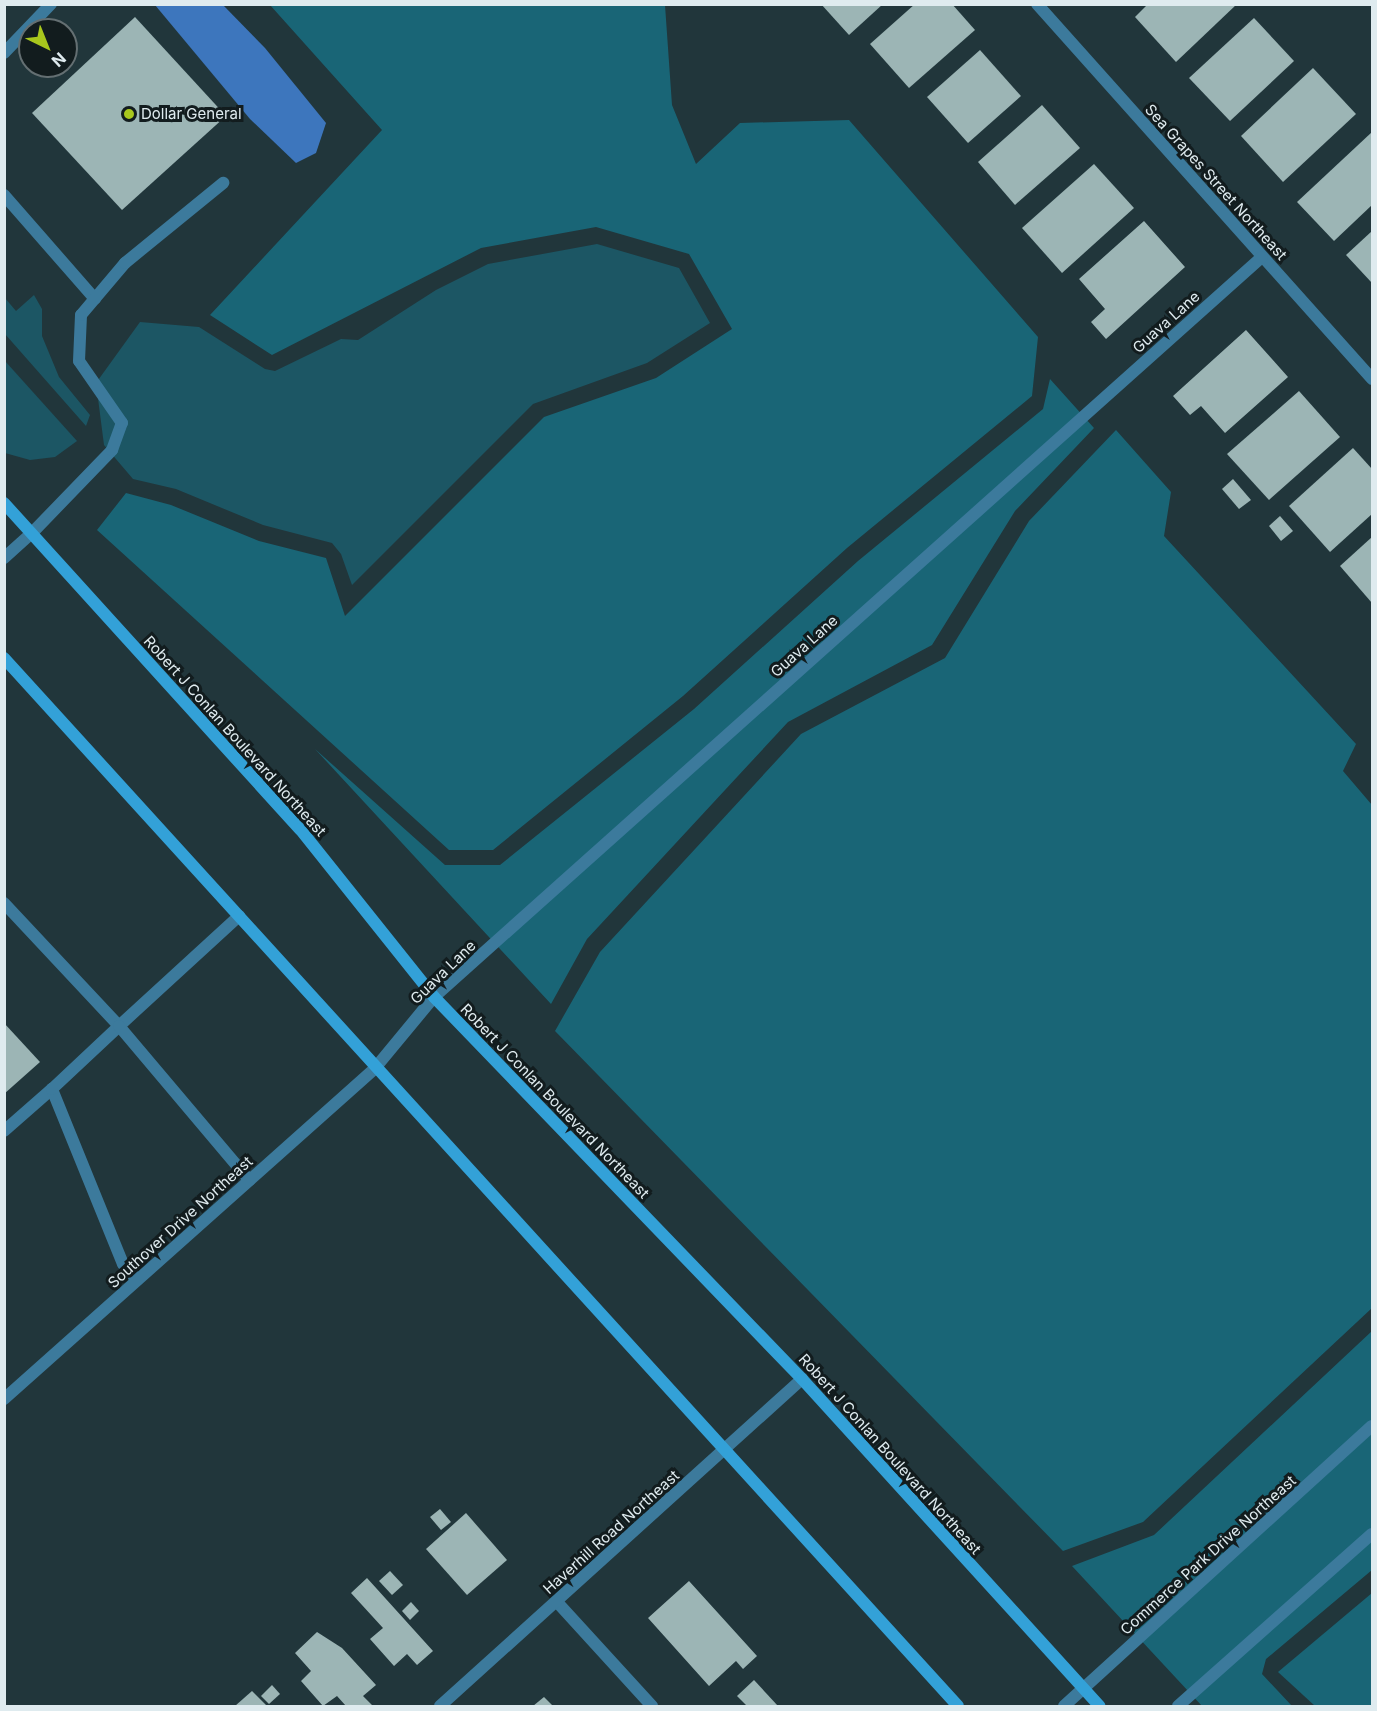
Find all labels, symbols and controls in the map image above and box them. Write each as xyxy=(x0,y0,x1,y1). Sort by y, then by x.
north arrow xyxy=(18,18,78,78)
text: N xyxy=(48,48,70,71)
street label: Sea Grapes Street Northeast xyxy=(1141,101,1291,263)
place label: Dollar General xyxy=(141,105,242,123)
marker: Dollar General xyxy=(122,107,136,121)
street label: Guava Lane xyxy=(1129,287,1203,357)
street label: Guava Lane xyxy=(767,611,841,681)
street label: Robert J Conlan Boulevard Northeast xyxy=(140,632,330,840)
street label: Guava Lane xyxy=(407,936,479,1008)
street label: Robert J Conlan Boulevard Northeast xyxy=(457,1000,653,1202)
street label: Southover Drive Northeast xyxy=(104,1152,256,1292)
street label: Robert J Conlan Boulevard Northeast xyxy=(795,1350,985,1558)
street label: Haverhill Road Northeast xyxy=(539,1466,683,1598)
street label: Commerce Park Drive Northeast xyxy=(1117,1471,1299,1639)

